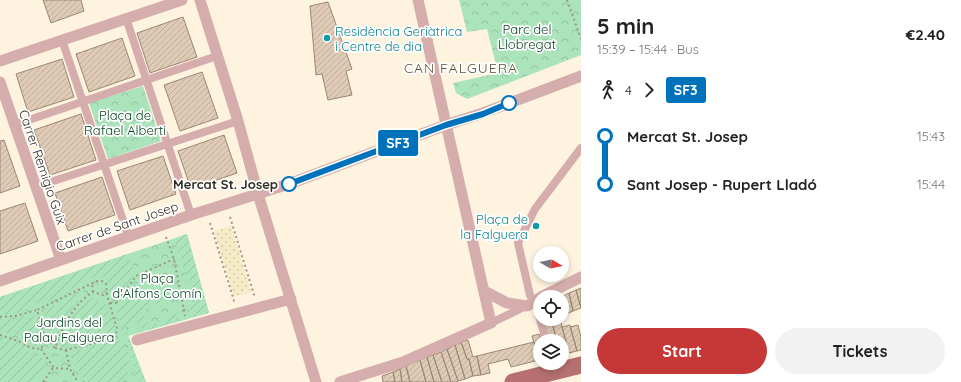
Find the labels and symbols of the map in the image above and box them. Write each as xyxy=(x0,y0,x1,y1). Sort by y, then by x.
park label: Parc del Llobregat xyxy=(498,21,556,52)
place label: Residència Geriàtrica i Centre de dia xyxy=(335,23,462,54)
marker: Residència Geriàtrica i Centre de dia xyxy=(322,33,332,43)
district label: CAN FALGUERA xyxy=(404,59,518,77)
unlabelled marker xyxy=(501,95,517,111)
street label: Carrer Remigio Guix xyxy=(16,107,70,227)
park label: Plaça de Rafael Alberti xyxy=(84,107,166,138)
line badge: SF3 xyxy=(375,130,421,156)
place label: Mercat St. Josep xyxy=(173,176,278,192)
marker: Mercat St. Josep xyxy=(281,176,297,192)
street label: Carrer de Sant Josep xyxy=(54,198,180,254)
place label: Plaça de la Falguera xyxy=(460,211,528,242)
marker: Plaça de la Falguera xyxy=(531,221,541,231)
north arrow xyxy=(533,246,569,282)
park label: Plaça d'Alfons Comín xyxy=(112,270,202,301)
park label: Jardins del Palau Falguera xyxy=(24,314,114,345)

